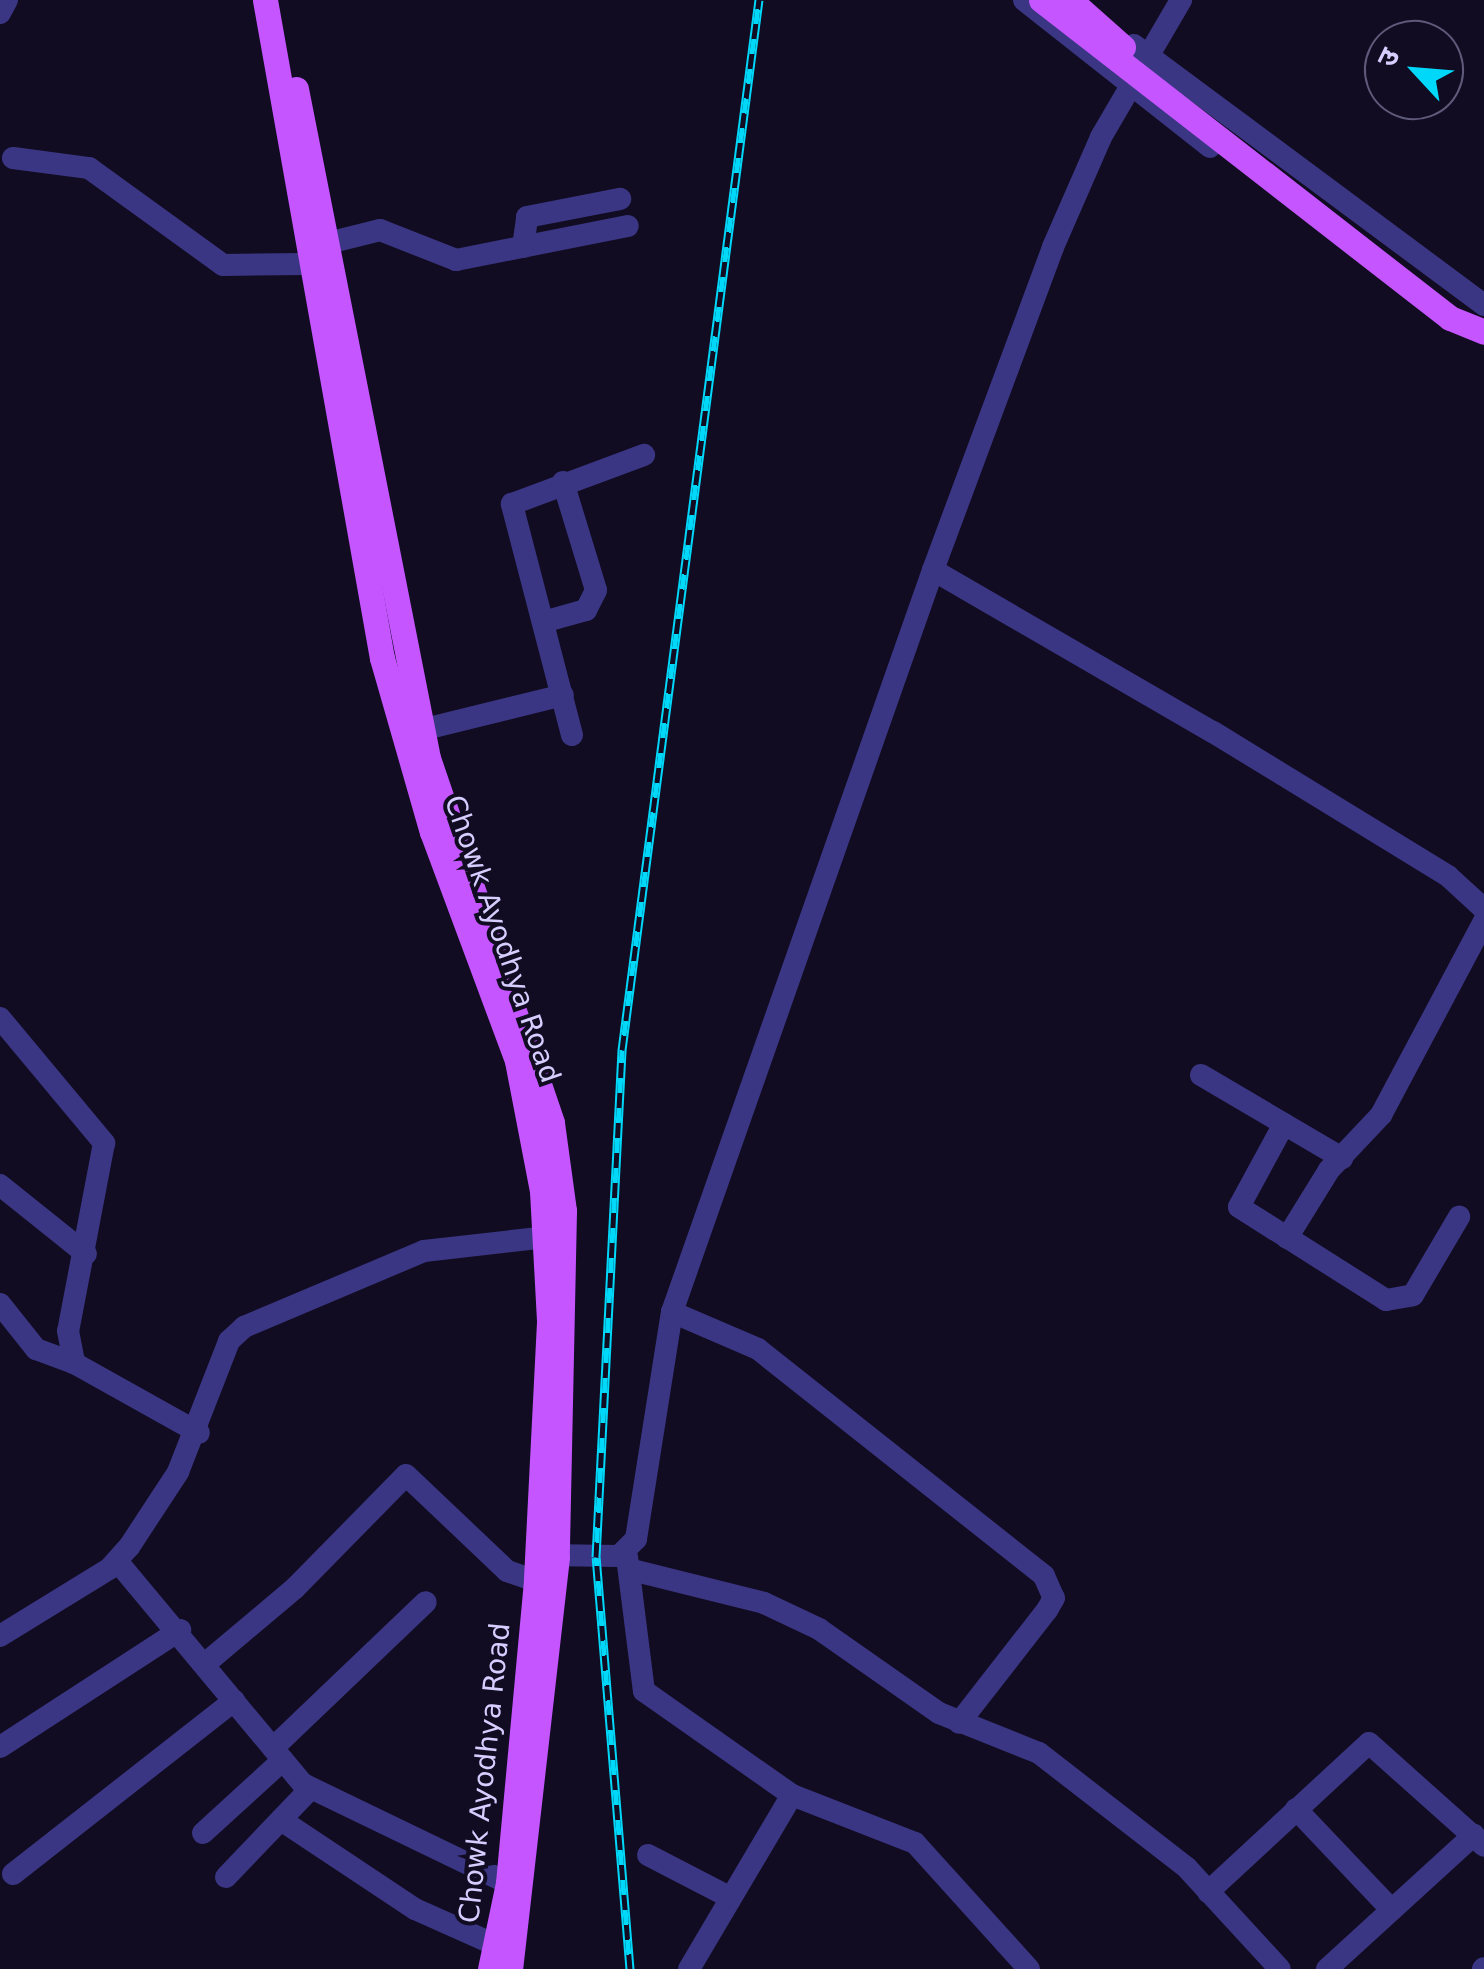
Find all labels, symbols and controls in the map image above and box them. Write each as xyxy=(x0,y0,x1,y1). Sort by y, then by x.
north arrow xyxy=(1364,20,1464,120)
text: उ xyxy=(1370,43,1407,72)
street label: Chowk Ayodhya Road xyxy=(437,791,567,1087)
street label: Chowk Ayodhya Road xyxy=(453,1621,517,1925)

